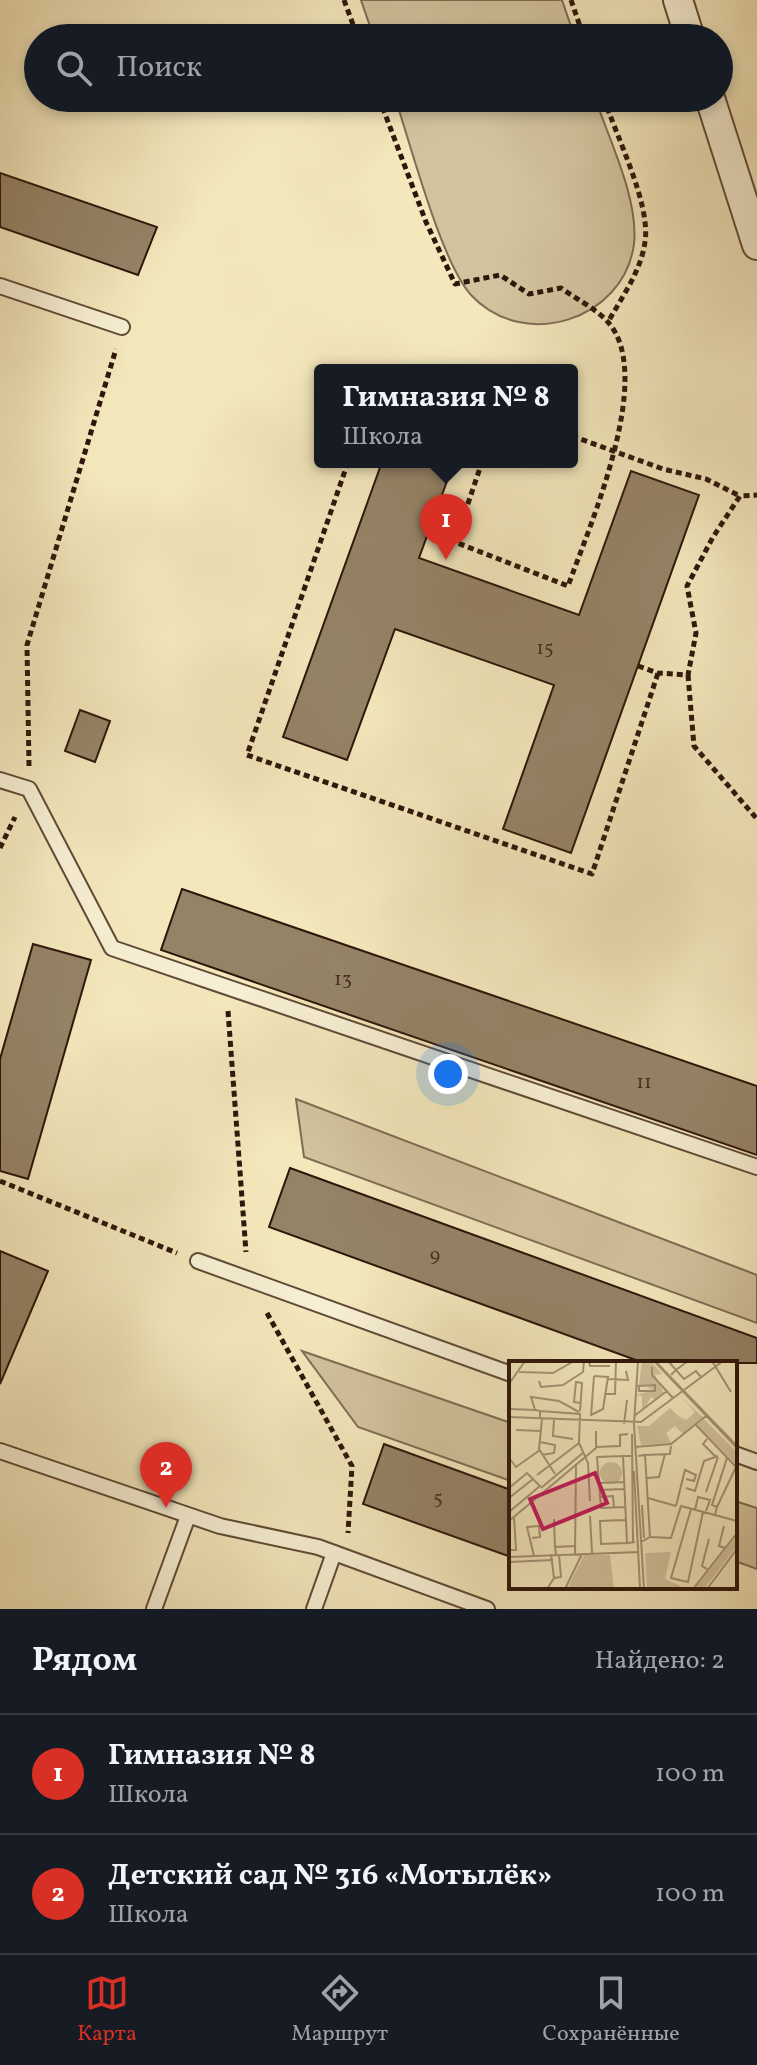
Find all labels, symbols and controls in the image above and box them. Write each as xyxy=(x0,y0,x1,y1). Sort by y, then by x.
search box xyxy=(24,24,733,112)
icon: search xyxy=(52,46,96,90)
text: Поиск xyxy=(116,47,202,89)
popup xyxy=(314,364,578,468)
text: Гимназия № 8 xyxy=(342,377,550,419)
text: Школа xyxy=(342,419,423,455)
pin: 1 xyxy=(420,494,472,560)
house number: 15 xyxy=(536,635,554,663)
house number: 13 xyxy=(334,966,352,994)
your location xyxy=(428,1054,468,1094)
house number: 11 xyxy=(636,1069,652,1097)
house number: 9 xyxy=(430,1242,440,1270)
inset map xyxy=(509,1361,737,1589)
pin: 2 xyxy=(140,1442,192,1508)
house number: 5 xyxy=(433,1485,443,1513)
text: Рядом xyxy=(32,1638,137,1685)
text: Найдено: 2 xyxy=(595,1643,725,1679)
text: Гимназия № 8 xyxy=(108,1735,316,1777)
text: 1 xyxy=(53,1756,63,1792)
text: 100 m xyxy=(655,1756,725,1792)
text: Школа xyxy=(108,1777,189,1813)
text: Детский сад № 316 «Мотылёк» xyxy=(108,1855,552,1897)
text: 2 xyxy=(51,1876,65,1912)
text: 100 m xyxy=(655,1876,725,1912)
text: Школа xyxy=(108,1897,189,1933)
tab: Карта xyxy=(77,1971,137,2050)
tab: Маршрут xyxy=(291,1971,388,2050)
tab: Сохранённые xyxy=(543,1971,680,2050)

